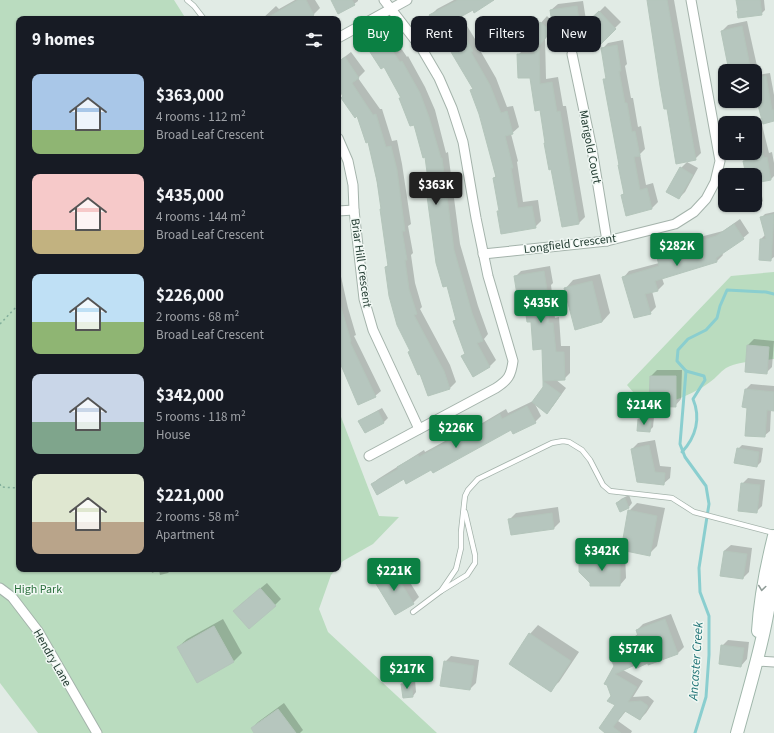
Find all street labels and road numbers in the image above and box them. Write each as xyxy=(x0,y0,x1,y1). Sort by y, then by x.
street label: Marigold Court xyxy=(575,109,605,185)
street label: Briar Hill Crescent xyxy=(346,217,376,309)
street label: Longfield Crescent xyxy=(523,230,617,258)
street label: Hendry Lane xyxy=(29,626,75,690)

